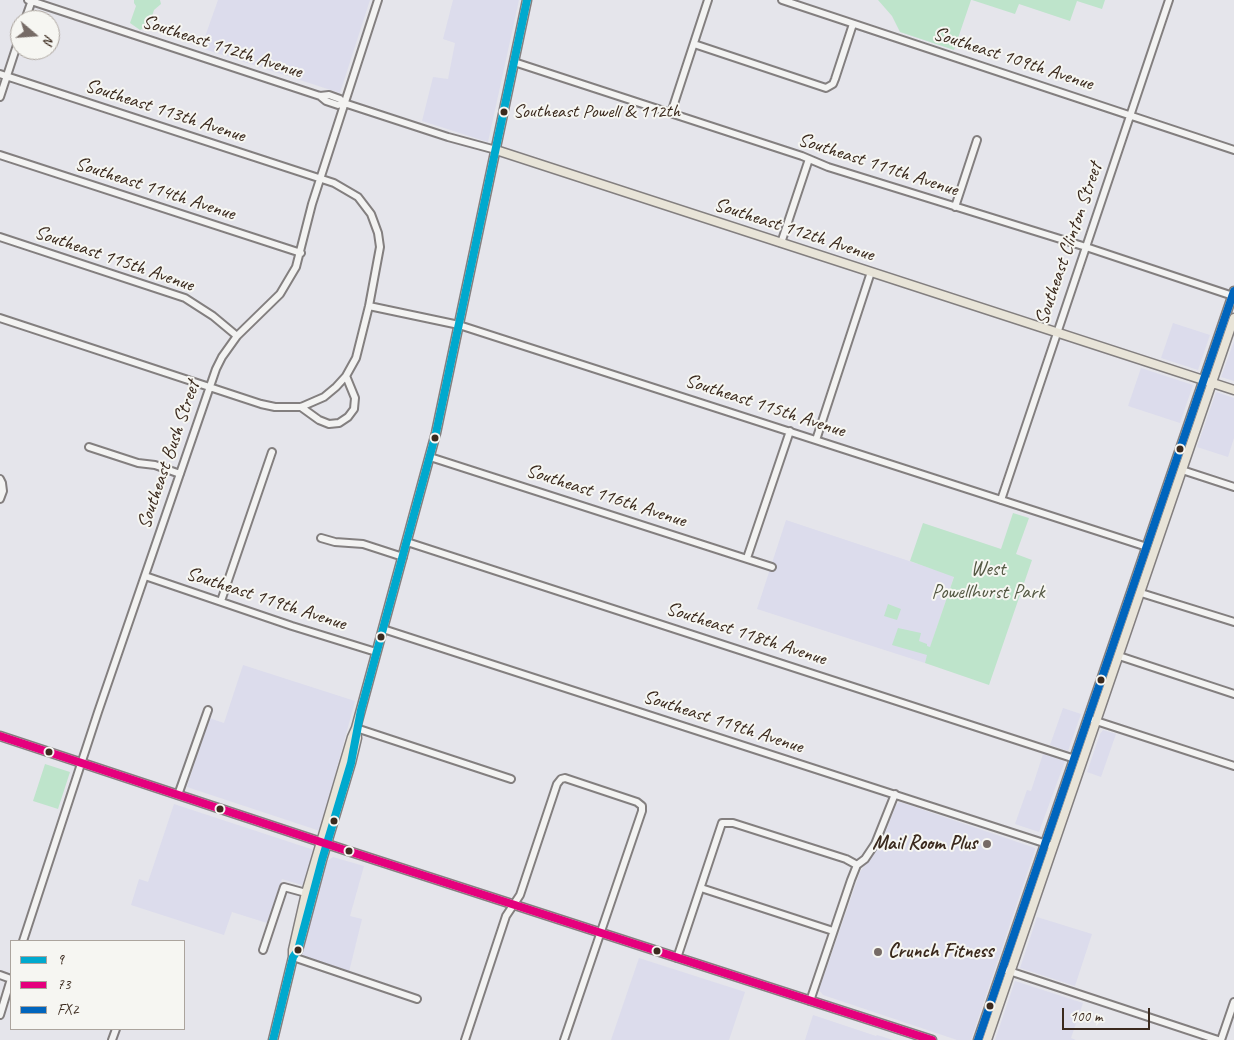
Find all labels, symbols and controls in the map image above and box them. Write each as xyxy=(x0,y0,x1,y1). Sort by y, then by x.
north arrow xyxy=(10,10,60,60)
street label: Southeast 112th Avenue xyxy=(139,10,305,84)
street label: Southeast 109th Avenue xyxy=(930,22,1096,96)
text: N xyxy=(39,33,58,46)
street label: Southeast 113th Avenue xyxy=(82,74,248,148)
place label: Southeast Powell & 112th xyxy=(513,101,680,123)
marker: Southeast Powell & 112th xyxy=(499,107,509,117)
street label: Southeast 111th Avenue xyxy=(795,128,961,202)
street label: Southeast 114th Avenue xyxy=(72,152,238,226)
street label: Southeast Clinton Street xyxy=(1030,160,1108,328)
street label: Southeast 112th Avenue xyxy=(711,193,877,267)
street label: Southeast 115th Avenue xyxy=(31,221,197,297)
street label: Southeast 115th Avenue xyxy=(682,369,848,443)
street label: Southeast Bush Street xyxy=(132,378,206,532)
unlabelled marker xyxy=(430,433,440,443)
unlabelled marker xyxy=(1175,444,1185,454)
street label: Southeast 116th Avenue xyxy=(523,459,689,533)
park label: West Powellhurst Park xyxy=(931,558,1045,605)
street label: Southeast 119th Avenue xyxy=(183,562,349,636)
street label: Southeast 118th Avenue xyxy=(663,597,829,671)
unlabelled marker xyxy=(376,632,386,642)
unlabelled marker xyxy=(1096,675,1106,685)
street label: Southeast 119th Avenue xyxy=(640,685,806,759)
unlabelled marker xyxy=(44,747,54,757)
unlabelled marker xyxy=(215,804,225,814)
unlabelled marker xyxy=(329,816,339,826)
place label: Mail Room Plus xyxy=(872,832,977,856)
marker: Mail Room Plus xyxy=(981,838,993,850)
unlabelled marker xyxy=(344,846,354,856)
legend xyxy=(10,940,185,1030)
place label: Crunch Fitness xyxy=(888,940,993,964)
unlabelled marker xyxy=(293,945,303,955)
unlabelled marker xyxy=(652,946,662,956)
marker: Crunch Fitness xyxy=(872,946,884,958)
text: 9 xyxy=(57,950,64,969)
text: 73 xyxy=(57,975,71,994)
scale bar xyxy=(1064,998,1152,1030)
text: FX2 xyxy=(57,1000,78,1019)
unlabelled marker xyxy=(985,1001,995,1011)
text: 100 m xyxy=(1070,1007,1102,1026)

